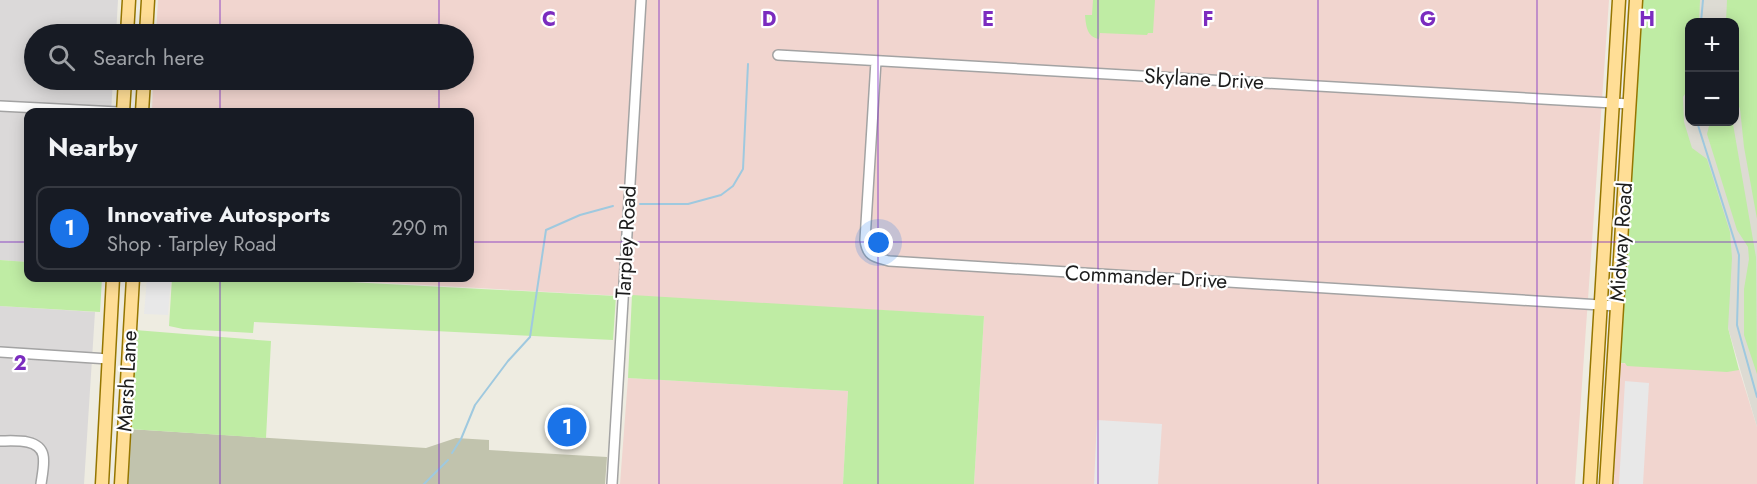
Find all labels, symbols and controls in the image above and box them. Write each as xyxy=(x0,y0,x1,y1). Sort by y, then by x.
text: C xyxy=(542,5,556,34)
text: D xyxy=(762,5,776,34)
text: E xyxy=(982,5,994,34)
text: F xyxy=(1202,5,1214,34)
text: G xyxy=(1420,5,1436,34)
text: H xyxy=(1639,5,1655,34)
map controls xyxy=(1685,18,1739,126)
button: + xyxy=(1685,18,1739,72)
search box xyxy=(24,24,474,90)
icon: search xyxy=(45,41,78,74)
text: Search here xyxy=(93,41,204,73)
street label: Skylane Drive xyxy=(1143,61,1265,97)
button: − xyxy=(1685,72,1739,126)
text: Nearby xyxy=(48,128,137,166)
street label: Midway Road xyxy=(1602,181,1640,303)
street label: Tarpley Road xyxy=(608,185,644,299)
text: Innovative Autosports xyxy=(107,198,330,230)
text: 1 xyxy=(64,214,75,243)
text: 290 m xyxy=(392,214,448,243)
your location xyxy=(864,228,893,257)
text: Shop · Tarpley Road xyxy=(107,230,277,259)
street label: Commander Drive xyxy=(1064,258,1228,296)
street label: Marsh Lane xyxy=(109,329,145,432)
text: 2 xyxy=(13,349,27,378)
pin: 1 xyxy=(548,404,586,450)

